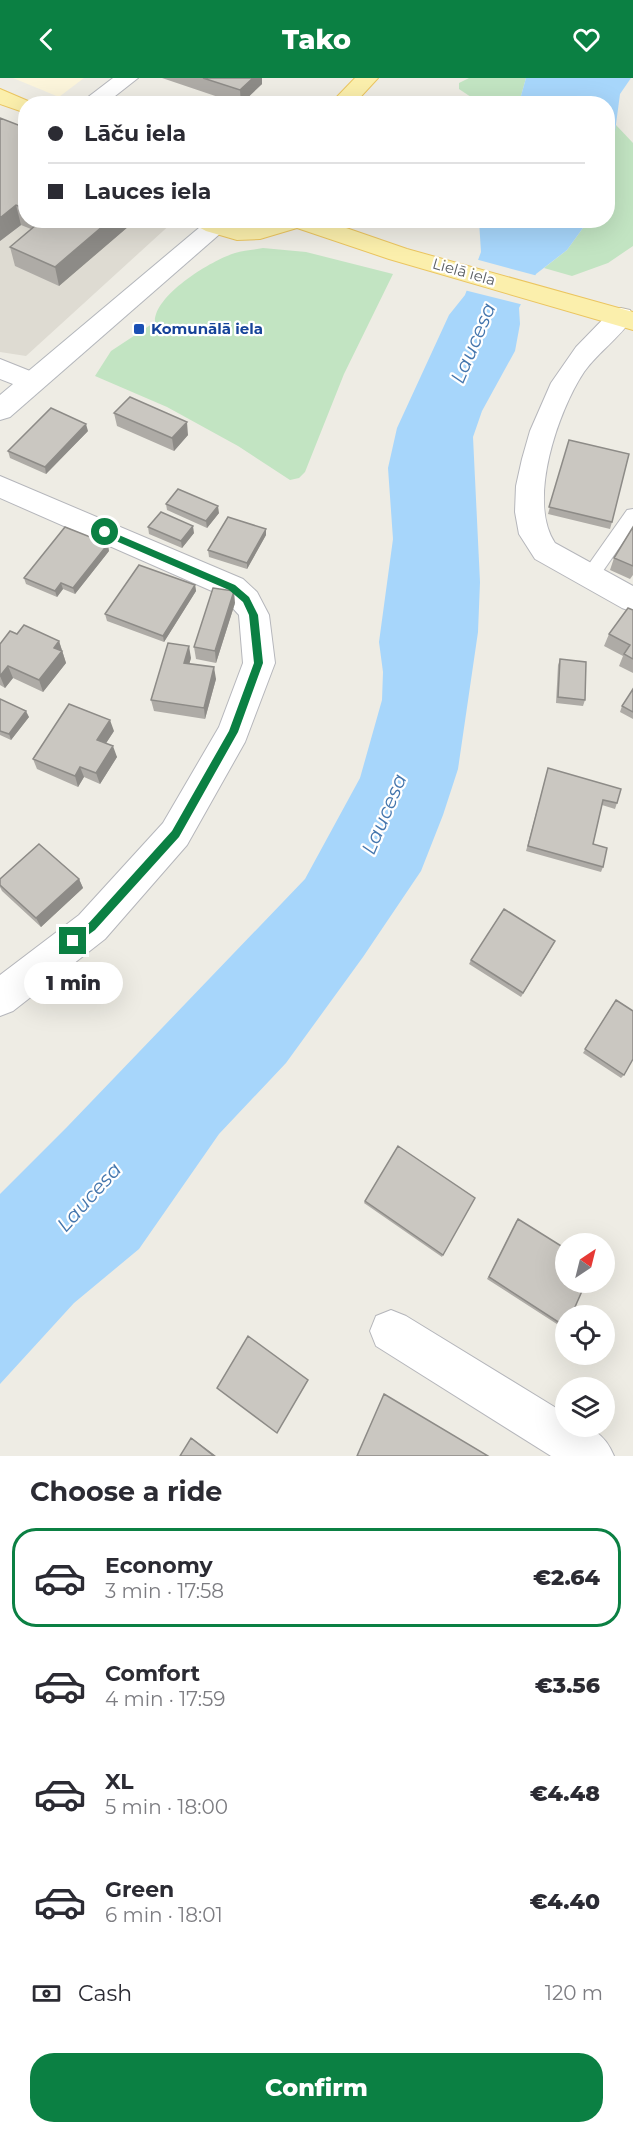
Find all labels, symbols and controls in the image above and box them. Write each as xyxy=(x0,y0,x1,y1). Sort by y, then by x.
icon: back xyxy=(30,23,63,56)
text: Tako xyxy=(282,23,351,56)
icon: heart xyxy=(570,23,603,56)
text: Lāču iela xyxy=(84,120,186,147)
text: Lauces iela xyxy=(84,178,211,205)
street label: Lielā iela xyxy=(430,253,498,290)
water label: Laucesa xyxy=(445,299,501,387)
place label: Komunālā iela xyxy=(151,319,263,338)
marker: Komunālā iela xyxy=(132,322,146,336)
route start xyxy=(91,518,118,545)
water label: Laucesa xyxy=(356,770,412,858)
route end xyxy=(59,927,86,954)
callout: 1 min xyxy=(23,962,122,1004)
text: 1 min xyxy=(46,971,101,995)
water label: Laucesa xyxy=(52,1157,126,1237)
north arrow xyxy=(555,1233,615,1293)
map controls xyxy=(555,1233,615,1437)
button: locate xyxy=(555,1305,615,1365)
button: layers xyxy=(555,1377,615,1437)
text: Choose a ride xyxy=(30,1475,222,1508)
icon: car xyxy=(33,1551,87,1605)
text: Economy xyxy=(105,1552,213,1579)
text: €2.64 xyxy=(533,1564,600,1591)
text: 3 min · 17:58 xyxy=(105,1579,224,1603)
icon: car xyxy=(33,1659,87,1713)
text: Comfort xyxy=(105,1660,200,1687)
text: €3.56 xyxy=(535,1672,600,1699)
text: 4 min · 17:59 xyxy=(105,1687,225,1711)
icon: car xyxy=(33,1767,87,1821)
text: XL xyxy=(105,1768,134,1795)
text: €4.48 xyxy=(530,1780,600,1807)
text: 5 min · 18:00 xyxy=(105,1795,228,1819)
icon: car xyxy=(33,1875,87,1929)
text: Green xyxy=(105,1876,174,1903)
text: €4.40 xyxy=(529,1888,600,1915)
text: 6 min · 18:01 xyxy=(105,1903,223,1927)
icon: cash xyxy=(30,1977,63,2010)
text: Cash xyxy=(78,1980,132,2007)
text: 120 m xyxy=(545,1981,603,2005)
button: Confirm xyxy=(30,2053,603,2122)

